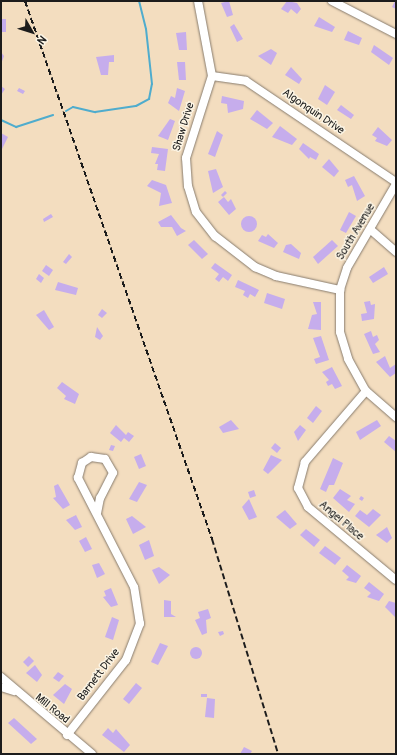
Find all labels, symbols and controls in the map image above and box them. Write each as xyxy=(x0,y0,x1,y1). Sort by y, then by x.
north arrow xyxy=(12,12,52,52)
text: N xyxy=(34,33,49,47)
street label: Algonquin Drive xyxy=(279,86,347,138)
street label: Shaw Drive xyxy=(170,101,198,153)
street label: South Avenue xyxy=(334,201,378,263)
street label: Angel Place xyxy=(316,499,366,543)
street label: Barnett Drive xyxy=(75,646,123,704)
street label: Mill Road xyxy=(32,691,72,727)

